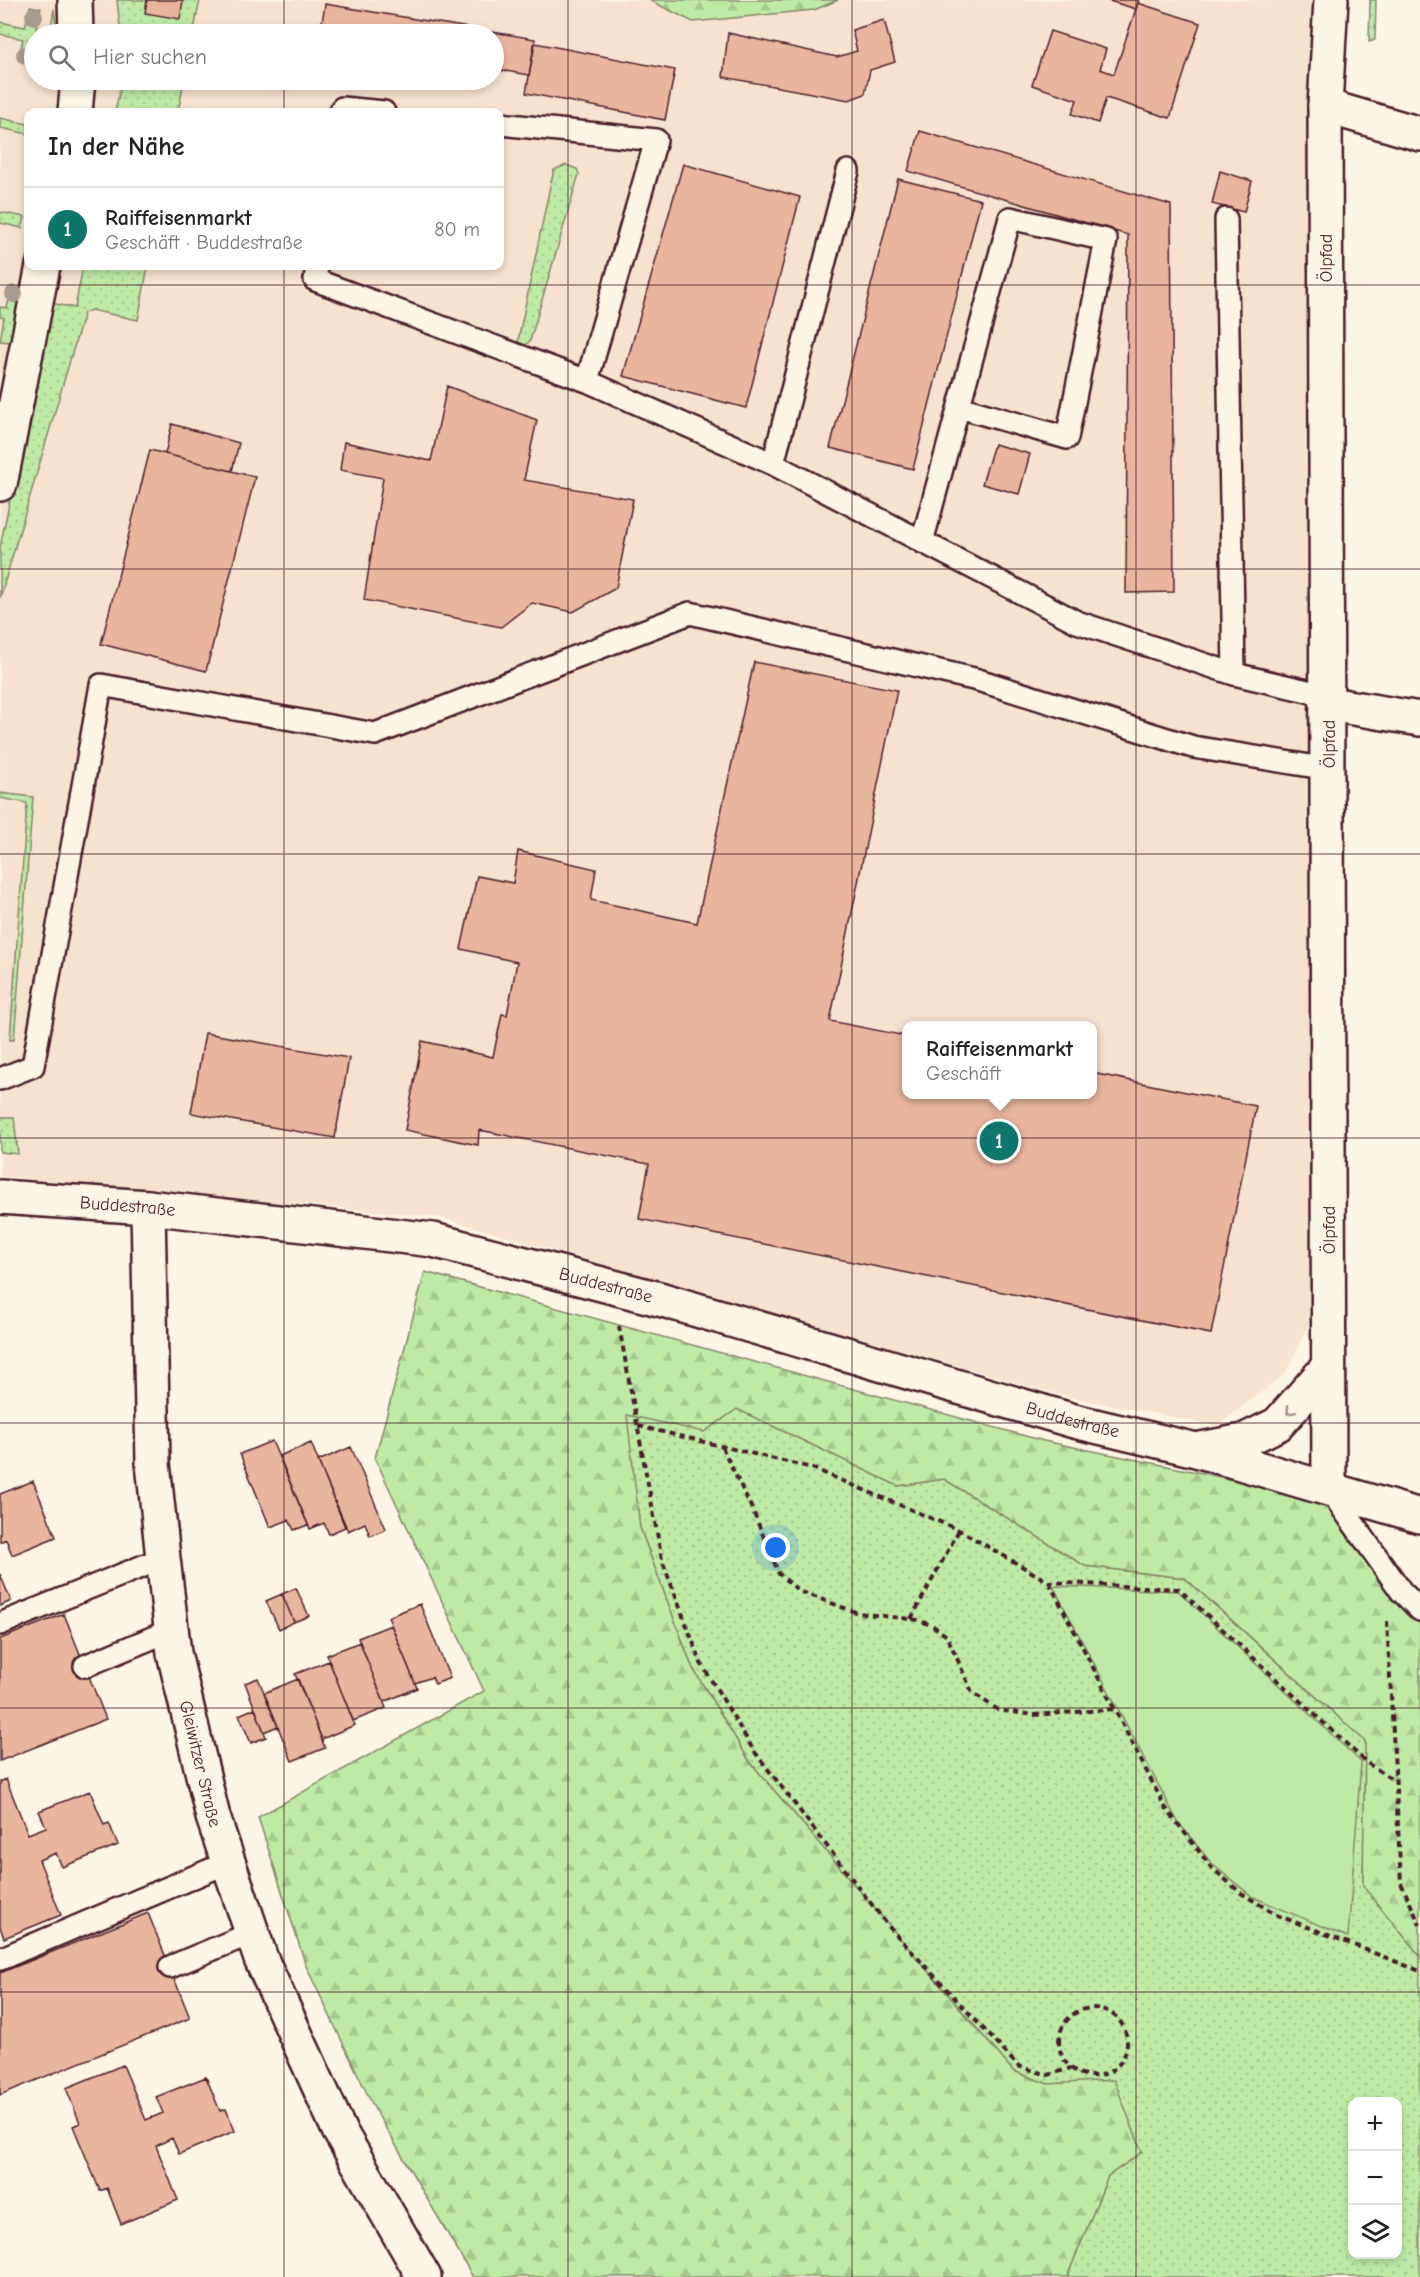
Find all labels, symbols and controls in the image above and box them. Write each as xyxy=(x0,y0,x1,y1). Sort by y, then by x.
search box xyxy=(24,24,504,90)
icon: search xyxy=(45,41,78,74)
text: Hier suchen xyxy=(93,44,207,70)
text: In der Nähe xyxy=(48,132,185,162)
text: Raiffeisenmarkt xyxy=(105,205,252,231)
text: 1 xyxy=(64,218,71,241)
text: 80 m xyxy=(434,218,480,241)
text: Geschäft · Buddestraße xyxy=(105,231,303,254)
street label: Ölpfad xyxy=(1316,234,1337,282)
street label: Ölpfad xyxy=(1319,720,1340,768)
popup xyxy=(902,1021,1097,1099)
text: Raiffeisenmarkt xyxy=(926,1036,1073,1062)
text: Geschäft xyxy=(926,1062,1001,1085)
pin: 1 xyxy=(980,1118,1018,1164)
street label: Buddestraße xyxy=(79,1192,177,1221)
street label: Ölpfad xyxy=(1319,1206,1340,1254)
street label: Buddestraße xyxy=(557,1263,655,1308)
street label: Buddestraße xyxy=(1024,1397,1122,1442)
one-way arrow xyxy=(1286,1404,1297,1415)
your location xyxy=(761,1533,790,1562)
street label: Gleiwitzer Straße xyxy=(175,1698,226,1830)
map controls xyxy=(1348,2097,1402,2259)
button: + xyxy=(1348,2097,1402,2151)
button: − xyxy=(1348,2151,1402,2205)
button: layers xyxy=(1348,2205,1402,2259)

